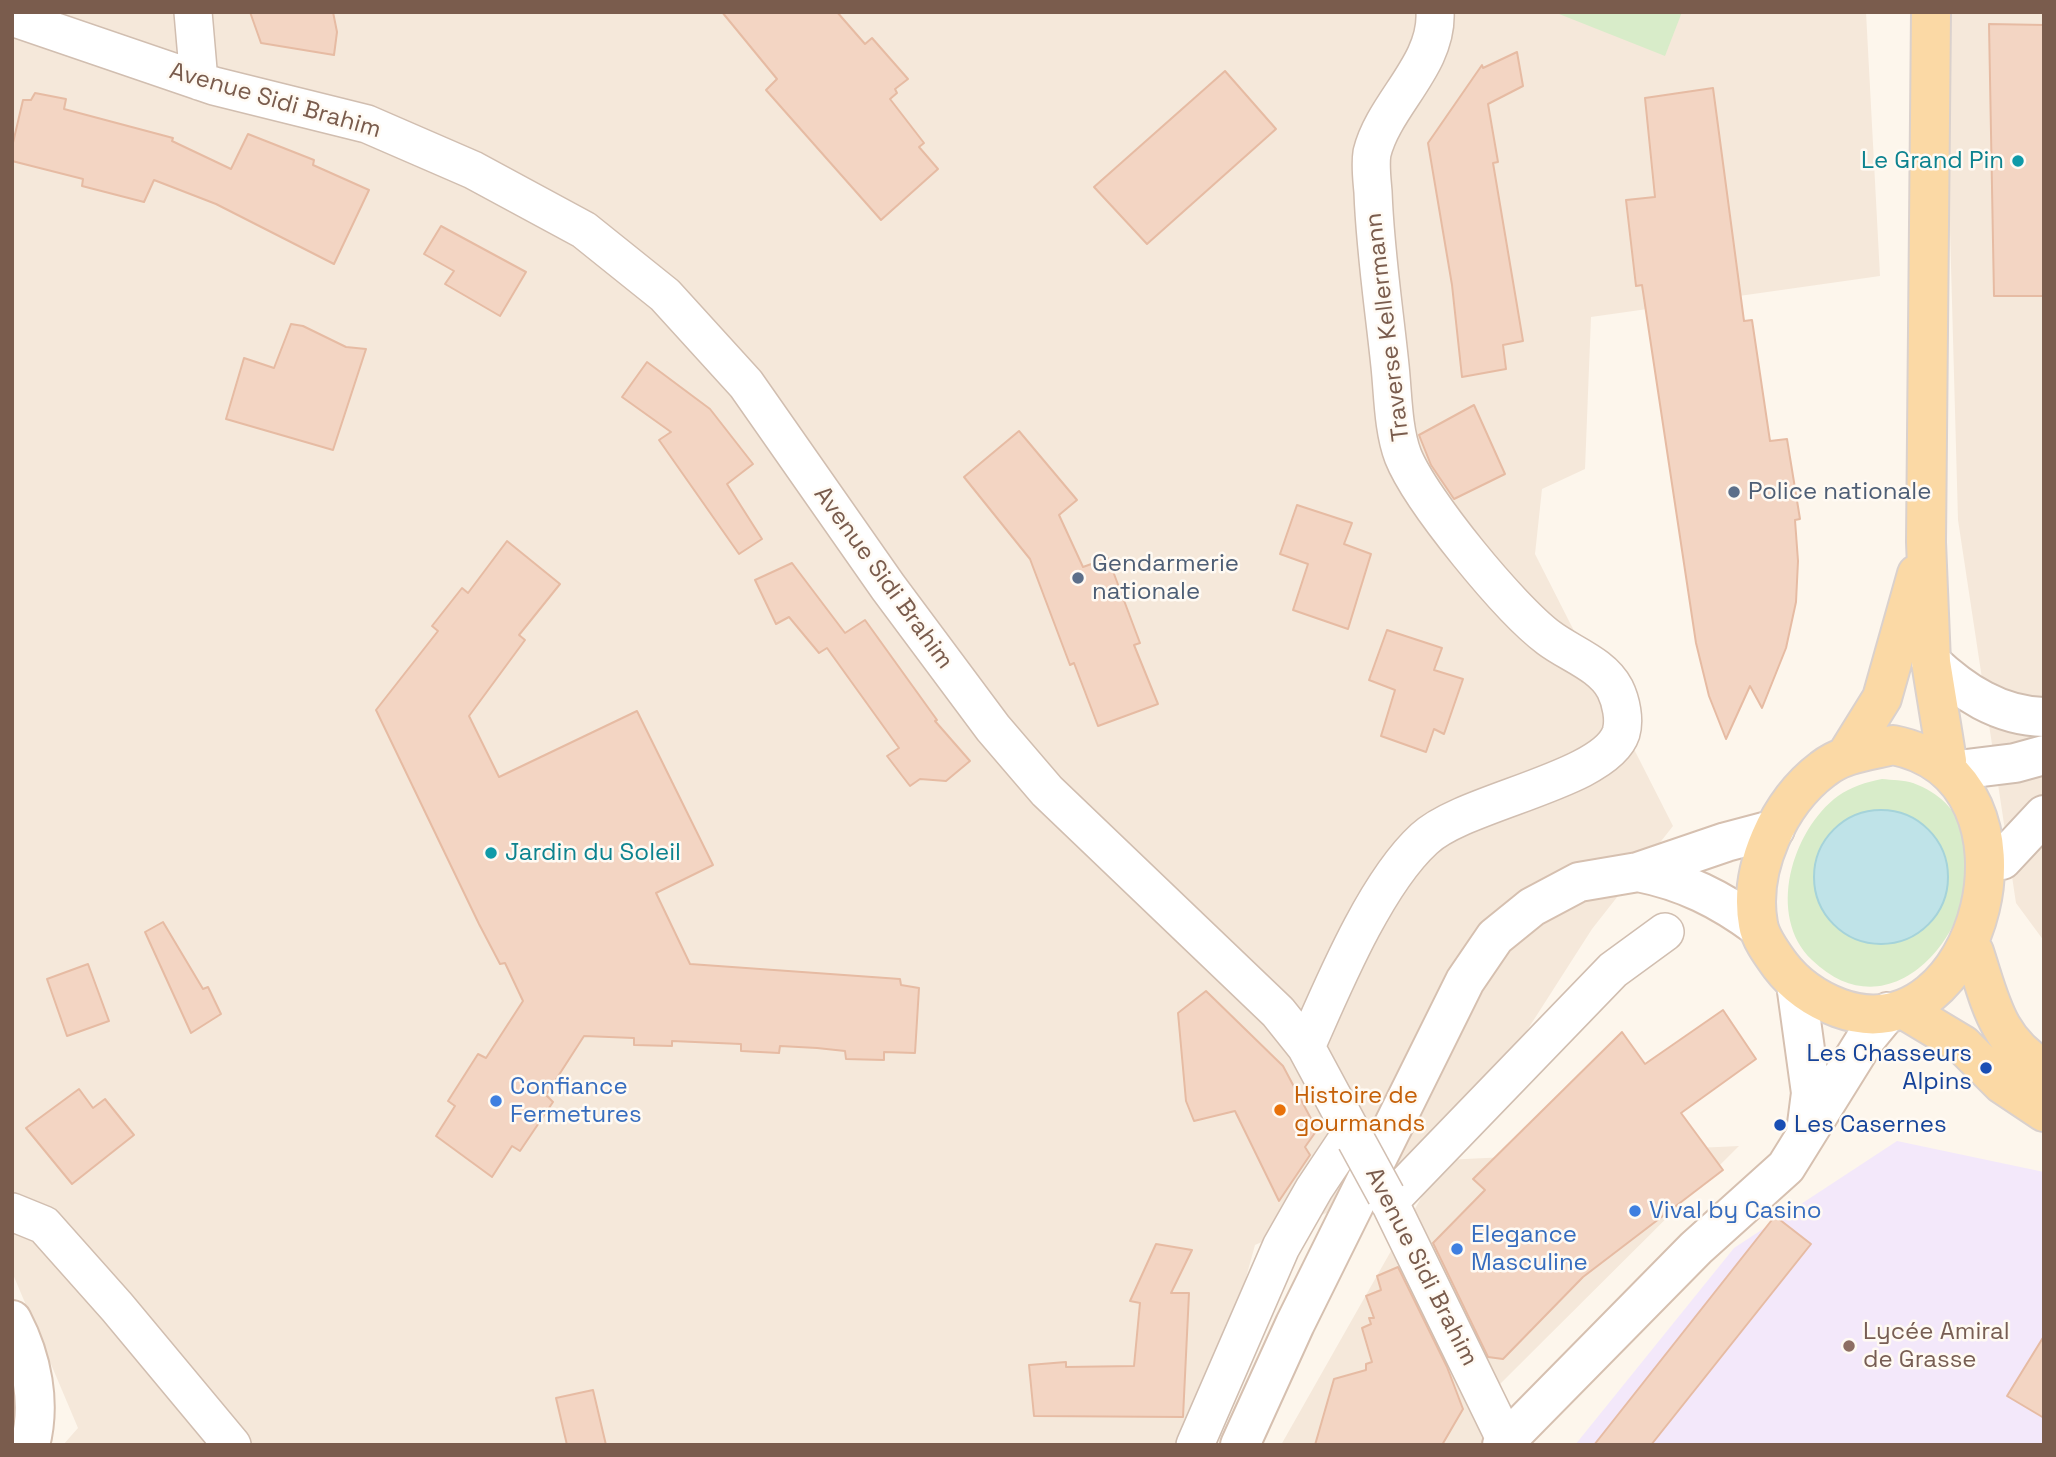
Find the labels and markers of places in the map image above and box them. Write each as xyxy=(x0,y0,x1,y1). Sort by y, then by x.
place label: Le Grand Pin xyxy=(1861,147,2004,175)
marker: Le Grand Pin xyxy=(2010,153,2026,169)
place label: Police nationale xyxy=(1748,478,1931,506)
marker: Police nationale xyxy=(1726,484,1742,500)
place label: Gendarmerie nationale xyxy=(1092,550,1239,606)
marker: Gendarmerie nationale xyxy=(1070,570,1086,586)
place label: Jardin du Soleil xyxy=(505,839,681,867)
marker: Jardin du Soleil xyxy=(483,845,499,861)
place label: Les Chasseurs Alpins xyxy=(1806,1040,1972,1096)
marker: Les Chasseurs Alpins xyxy=(1978,1060,1994,1076)
place label: Confiance Fermetures xyxy=(510,1073,642,1129)
place label: Histoire de gourmands xyxy=(1294,1082,1425,1138)
marker: Confiance Fermetures xyxy=(488,1093,504,1109)
marker: Histoire de gourmands xyxy=(1272,1102,1288,1118)
place label: Les Casernes xyxy=(1794,1111,1947,1139)
marker: Les Casernes xyxy=(1772,1117,1788,1133)
place label: Vival by Casino xyxy=(1649,1197,1822,1225)
marker: Vival by Casino xyxy=(1627,1203,1643,1219)
place label: Elegance Masculine xyxy=(1471,1221,1588,1277)
marker: Elegance Masculine xyxy=(1449,1241,1465,1257)
place label: Lycée Amiral de Grasse xyxy=(1863,1318,2010,1374)
marker: Lycée Amiral de Grasse xyxy=(1841,1338,1857,1354)

